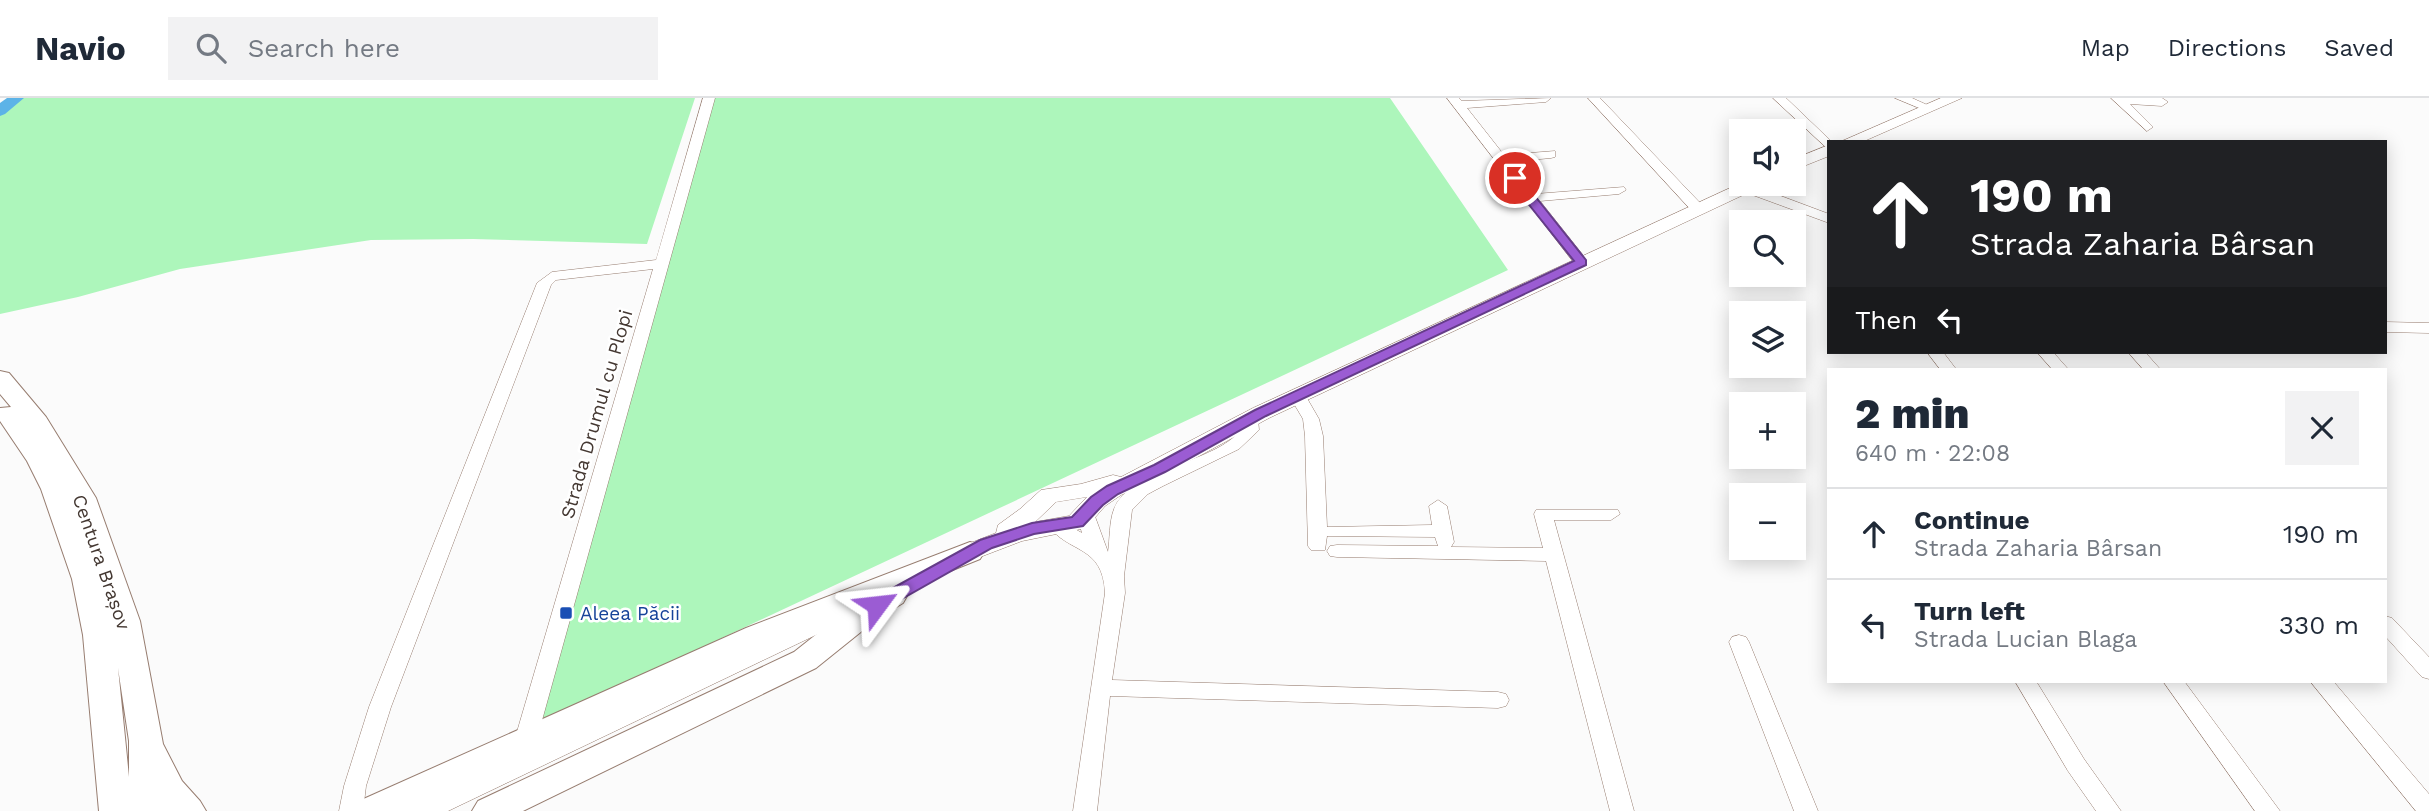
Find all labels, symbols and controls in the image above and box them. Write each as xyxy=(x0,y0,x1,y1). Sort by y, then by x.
search box xyxy=(168,17,658,80)
text: Navio xyxy=(35,29,126,68)
icon: search xyxy=(192,29,230,67)
text: Search here xyxy=(248,33,400,63)
text: Map xyxy=(2081,34,2130,62)
text: Directions xyxy=(2168,34,2286,62)
text: Saved xyxy=(2324,34,2394,62)
map controls xyxy=(1729,119,1806,560)
button: sound xyxy=(1729,119,1806,196)
pin xyxy=(1485,148,1545,208)
icon: arrive xyxy=(1496,159,1534,197)
text: 190 m xyxy=(1970,166,2113,224)
icon: ahead xyxy=(1855,168,1946,259)
button: search xyxy=(1729,210,1806,287)
text: Strada Zaharia Bârsan xyxy=(1970,225,2315,263)
button: layers xyxy=(1729,301,1806,378)
icon: left xyxy=(1931,301,1969,339)
text: Then xyxy=(1855,305,1917,335)
street label: Strada Drumul cu Plopi xyxy=(556,307,637,521)
text: 2 min xyxy=(1855,389,1969,438)
button: close xyxy=(2285,391,2359,465)
button: + xyxy=(1729,392,1806,469)
text: 640 m · 22:08 xyxy=(1855,440,2010,467)
button: − xyxy=(1729,483,1806,560)
street label: Centura Brașov xyxy=(68,492,135,633)
text: Continue xyxy=(1914,505,2030,535)
icon: ahead xyxy=(1855,515,1893,553)
text: 190 m xyxy=(2283,519,2359,549)
text: Strada Zaharia Bârsan xyxy=(1914,535,2162,562)
position arrow xyxy=(840,568,914,642)
text: Turn left xyxy=(1914,596,2025,626)
place label: Aleea Păcii xyxy=(580,602,680,625)
marker: Aleea Păcii xyxy=(558,605,574,621)
icon: left xyxy=(1855,606,1893,644)
text: 330 m xyxy=(2279,610,2359,640)
text: Strada Lucian Blaga xyxy=(1914,626,2137,653)

